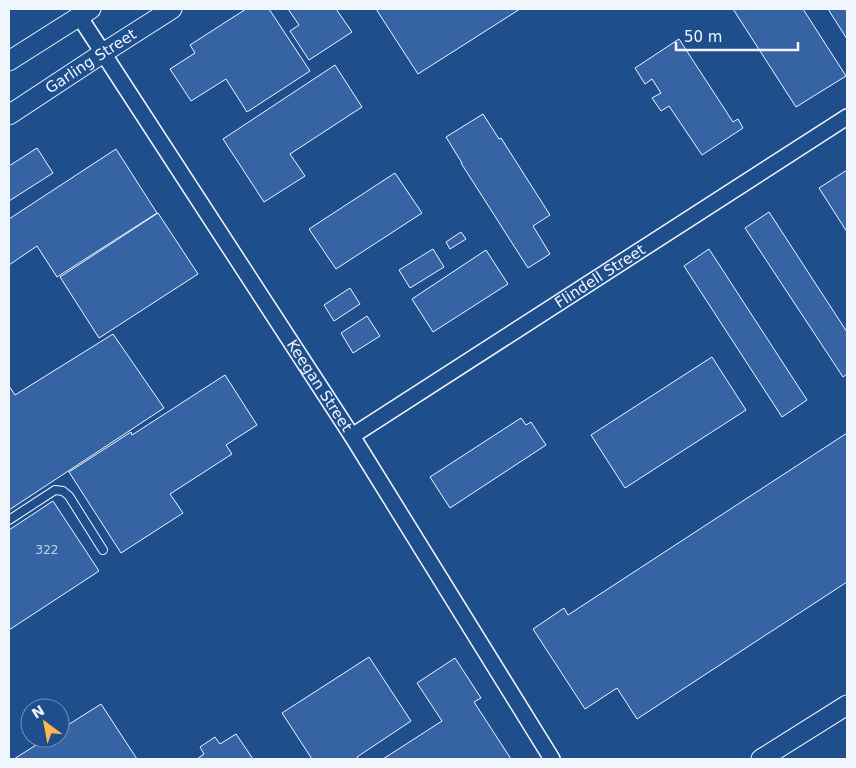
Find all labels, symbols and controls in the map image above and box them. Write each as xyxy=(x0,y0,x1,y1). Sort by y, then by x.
scale bar xyxy=(676,20,798,52)
street label: Garling Street xyxy=(42,25,140,97)
text: 50 m xyxy=(684,28,722,46)
street label: Flindell Street xyxy=(551,240,649,312)
street label: Keegan Street xyxy=(283,336,356,435)
house number: 322 xyxy=(36,543,58,557)
north arrow xyxy=(20,698,70,748)
text: N xyxy=(29,702,47,722)

